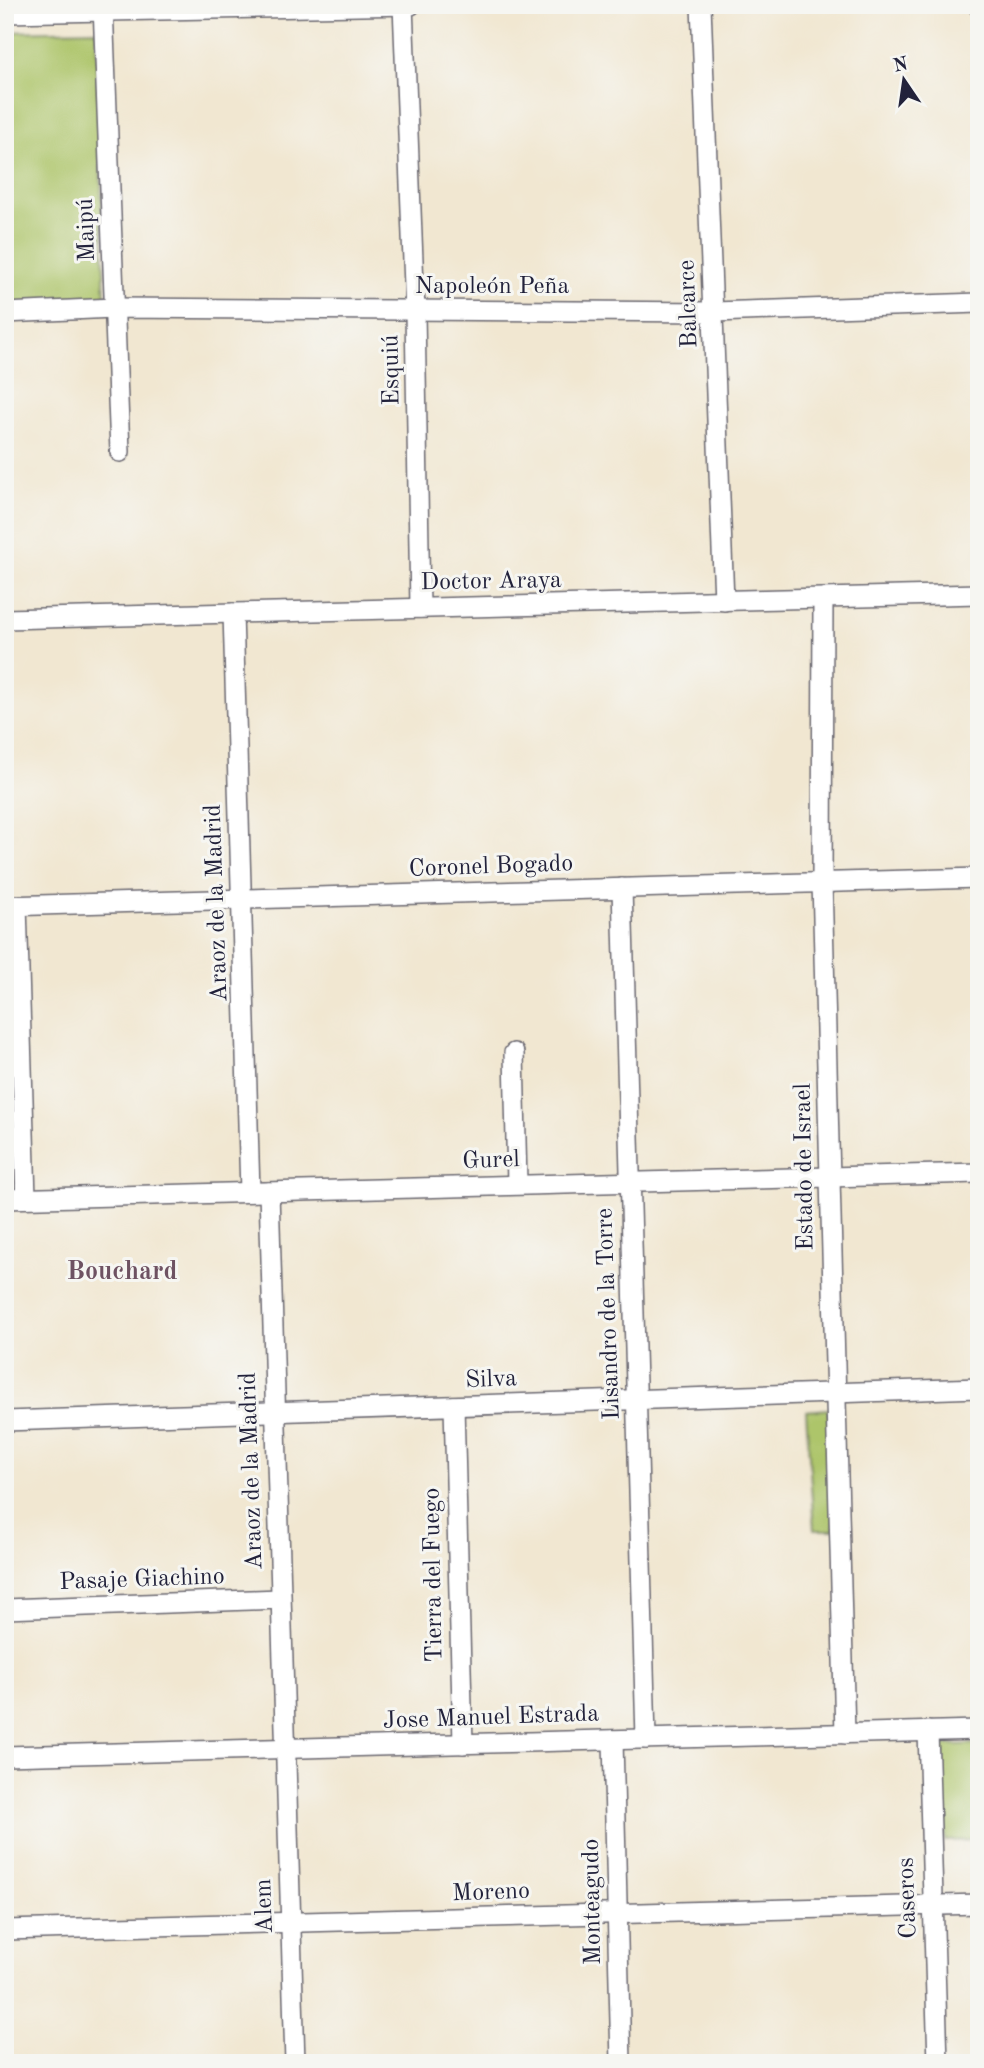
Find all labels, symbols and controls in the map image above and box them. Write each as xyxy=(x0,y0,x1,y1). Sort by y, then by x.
north arrow xyxy=(869,46,939,116)
text: N xyxy=(892,55,910,77)
street label: Maipú xyxy=(74,198,100,262)
street label: Balcarce xyxy=(675,259,703,349)
street label: Napoleón Peña xyxy=(415,275,569,299)
street label: Esquiú xyxy=(379,334,405,406)
street label: Doctor Araya xyxy=(420,569,562,595)
street label: Araoz de la Madrid xyxy=(202,804,232,1002)
street label: Coronel Bogado xyxy=(408,852,574,882)
street label: Estado de Israel xyxy=(792,1083,818,1251)
street label: Gurel xyxy=(462,1148,520,1174)
street label: Lisandro de la Torre xyxy=(593,1208,625,1420)
district label: Bouchard xyxy=(66,1259,178,1285)
street label: Silva xyxy=(465,1367,517,1393)
street label: Araoz de la Madrid xyxy=(237,1372,267,1570)
street label: Tierra del Fuego xyxy=(420,1487,448,1663)
street label: Pasaje Giachino xyxy=(59,1565,225,1595)
street label: Jose Manuel Estrada xyxy=(382,1702,600,1734)
street label: Monteagudo xyxy=(580,1839,606,1965)
street label: Caseros xyxy=(895,1857,921,1939)
street label: Alem xyxy=(252,1878,278,1934)
street label: Moreno xyxy=(452,1880,530,1906)

